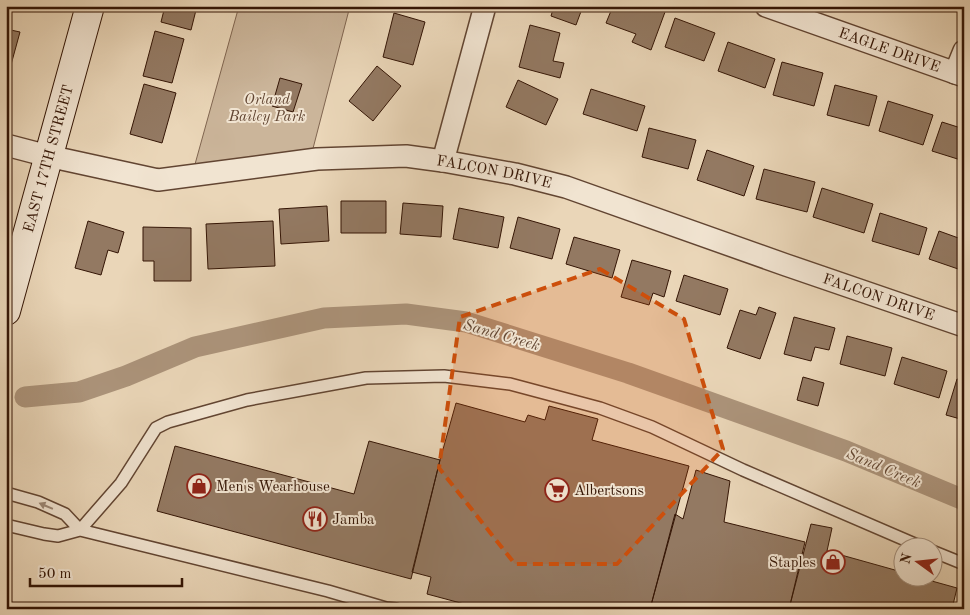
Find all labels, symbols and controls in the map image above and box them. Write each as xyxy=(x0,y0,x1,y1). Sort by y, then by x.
street label: EAGLE DRIVE xyxy=(836,26,942,76)
street label: EAST 17TH STREET xyxy=(22,84,77,235)
park label: Orland Bailey Park xyxy=(228,93,305,125)
street label: FALCON DRIVE xyxy=(436,154,553,192)
street label: FALCON DRIVE xyxy=(820,272,936,324)
water label: Sand Creek xyxy=(461,317,542,355)
water label: Sand Creek xyxy=(844,446,923,492)
shop icon: Men's Wearhouse xyxy=(186,473,212,499)
supermarket icon: Albertsons xyxy=(544,477,570,503)
place label: Men's Wearhouse xyxy=(216,480,330,495)
place label: Albertsons xyxy=(574,484,644,499)
one-way arrow xyxy=(39,501,53,509)
restaurant icon: Jamba xyxy=(302,506,328,532)
place label: Jamba xyxy=(332,513,375,528)
north arrow xyxy=(892,538,942,588)
shop icon: Staples xyxy=(820,549,846,575)
text: N xyxy=(898,552,915,566)
scale bar xyxy=(30,555,182,587)
place label: Staples xyxy=(769,556,816,571)
text: 50 m xyxy=(38,567,72,582)

